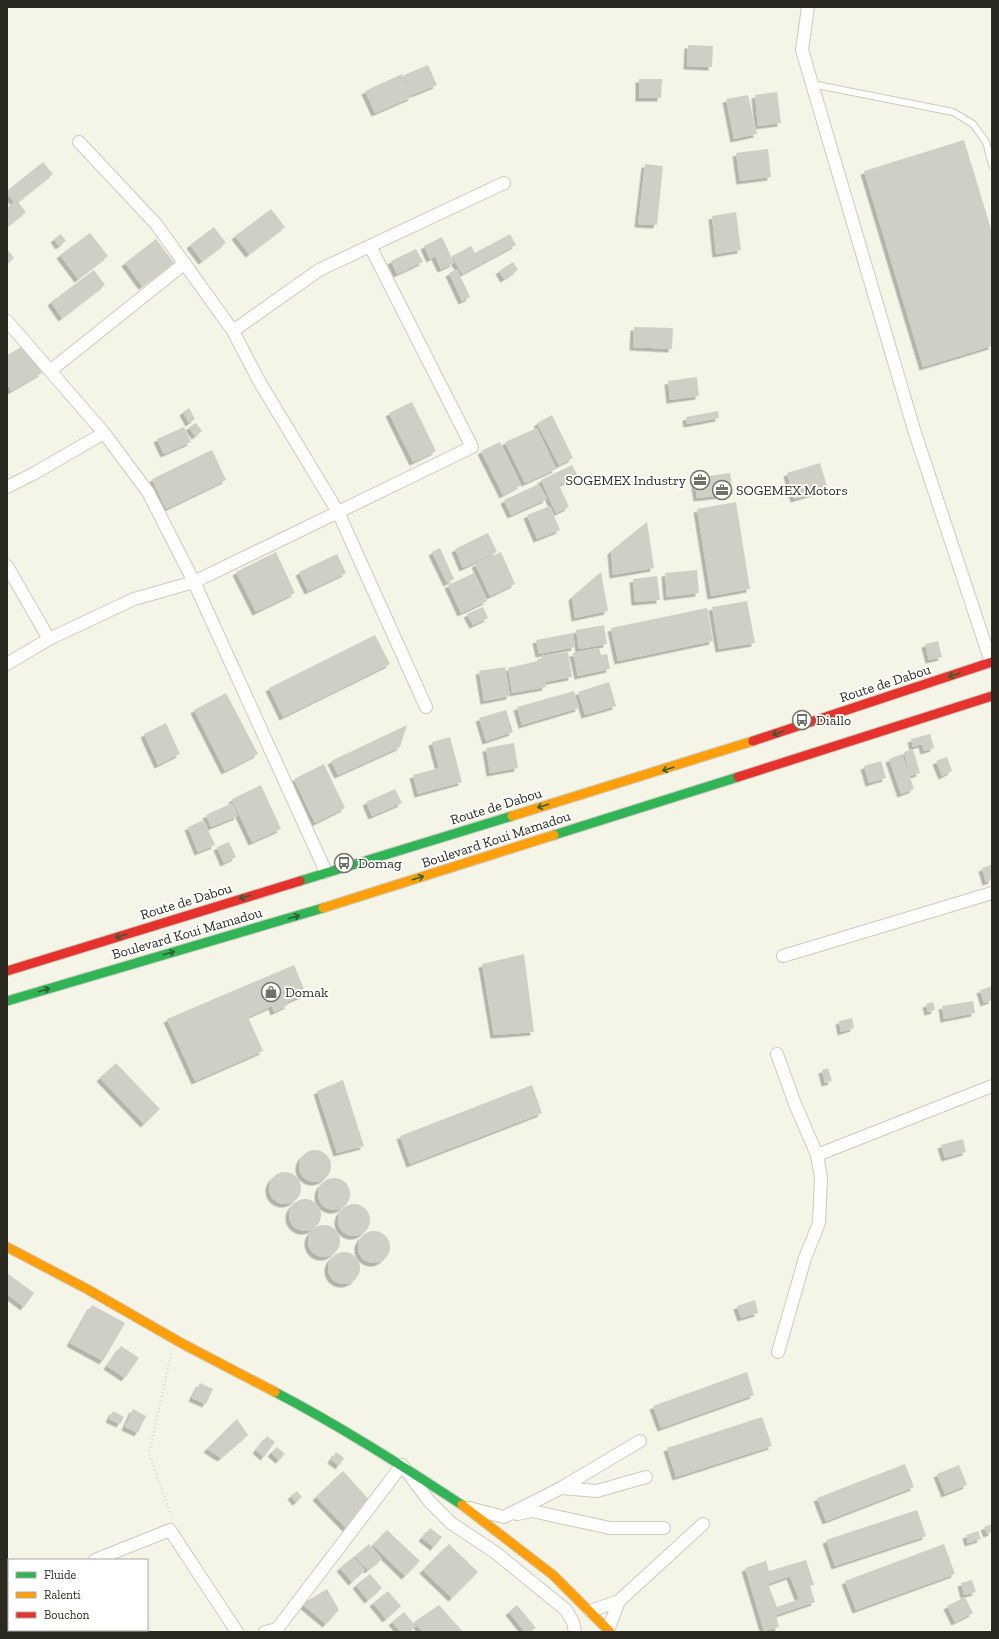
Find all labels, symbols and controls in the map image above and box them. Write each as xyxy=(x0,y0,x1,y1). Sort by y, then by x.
office icon: SOGEMEX Industry xyxy=(689,469,711,491)
place label: SOGEMEX Industry xyxy=(566,472,687,489)
office icon: SOGEMEX Motors xyxy=(711,479,733,501)
place label: SOGEMEX Motors xyxy=(736,482,848,499)
street label: Route de Dabou xyxy=(837,661,933,706)
one-way arrow xyxy=(948,672,961,679)
bus stop icon: Diallo xyxy=(791,709,813,731)
place label: Diallo xyxy=(816,712,851,729)
one-way arrow xyxy=(771,730,784,737)
one-way arrow xyxy=(661,766,674,773)
street label: Route de Dabou xyxy=(448,784,544,828)
one-way arrow xyxy=(537,803,550,810)
street label: Boulevard Koui Mamadou xyxy=(420,807,573,872)
bus stop icon: Domag xyxy=(333,852,355,874)
place label: Domag xyxy=(358,855,402,872)
one-way arrow xyxy=(412,874,425,881)
street label: Route de Dabou xyxy=(138,879,234,923)
one-way arrow xyxy=(238,894,251,901)
street label: Boulevard Koui Mamadou xyxy=(110,904,264,963)
one-way arrow xyxy=(287,913,300,920)
one-way arrow xyxy=(114,933,127,940)
one-way arrow xyxy=(162,949,175,956)
shop icon: Domak xyxy=(260,981,282,1003)
place label: Domak xyxy=(285,984,329,1001)
one-way arrow xyxy=(38,986,51,993)
legend xyxy=(8,1559,148,1631)
text: Fluide xyxy=(44,1568,77,1582)
text: Ralenti xyxy=(44,1588,81,1602)
text: Bouchon xyxy=(44,1608,90,1622)

